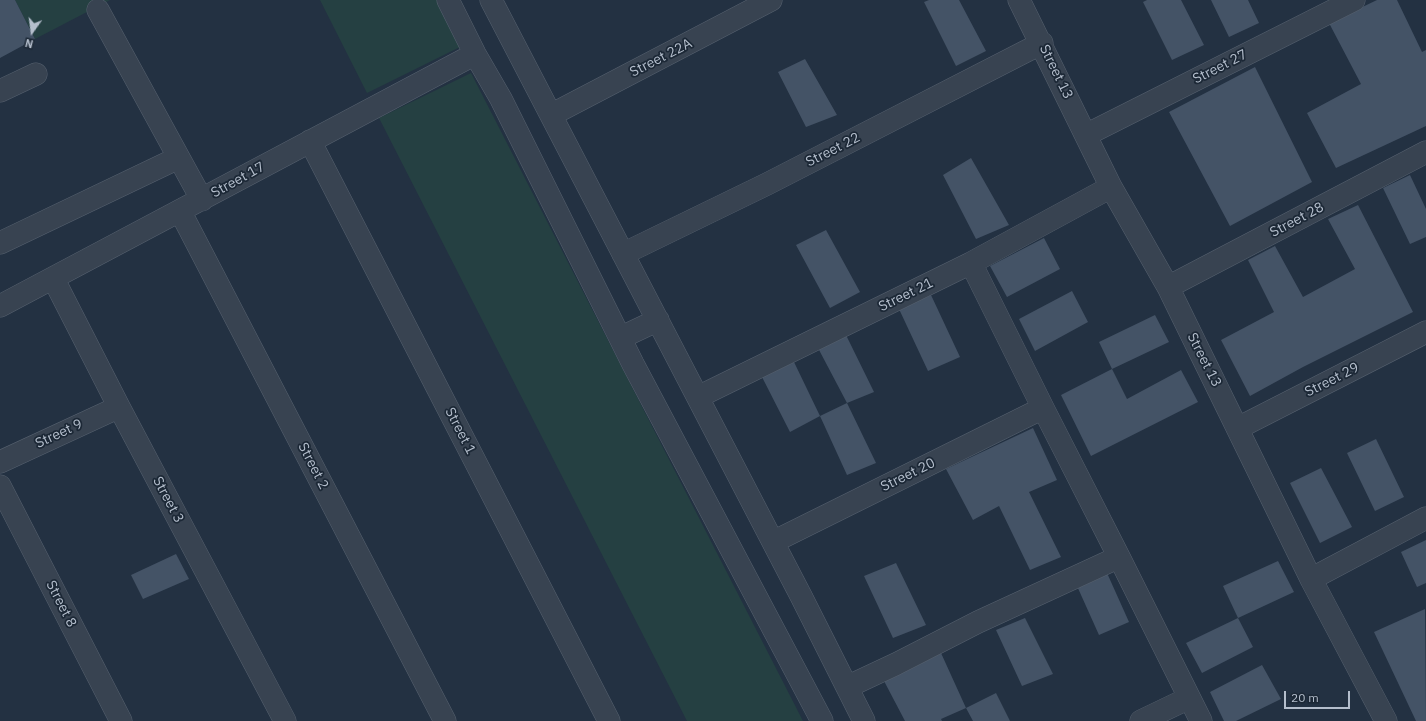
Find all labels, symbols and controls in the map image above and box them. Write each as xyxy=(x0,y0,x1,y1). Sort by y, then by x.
north arrow xyxy=(12,12,52,52)
street label: Street 22A xyxy=(627,35,695,81)
text: N xyxy=(24,36,35,51)
street label: Street 13 xyxy=(1036,42,1076,102)
street label: Street 27 xyxy=(1190,46,1250,88)
street label: Street 22 xyxy=(803,129,863,171)
street label: Street 17 xyxy=(208,158,268,202)
street label: Street 28 xyxy=(1267,199,1327,241)
street label: Street 21 xyxy=(876,275,936,315)
street label: Street 13 xyxy=(1183,330,1225,390)
street label: Street 29 xyxy=(1302,359,1362,401)
street label: Street 1 xyxy=(441,405,479,457)
street label: Street 9 xyxy=(33,416,85,452)
street label: Street 2 xyxy=(294,440,332,492)
street label: Street 20 xyxy=(878,455,938,495)
street label: Street 3 xyxy=(149,474,187,526)
street label: Street 8 xyxy=(42,578,80,630)
scale bar xyxy=(1286,683,1352,709)
text: 20 m xyxy=(1291,690,1319,705)

